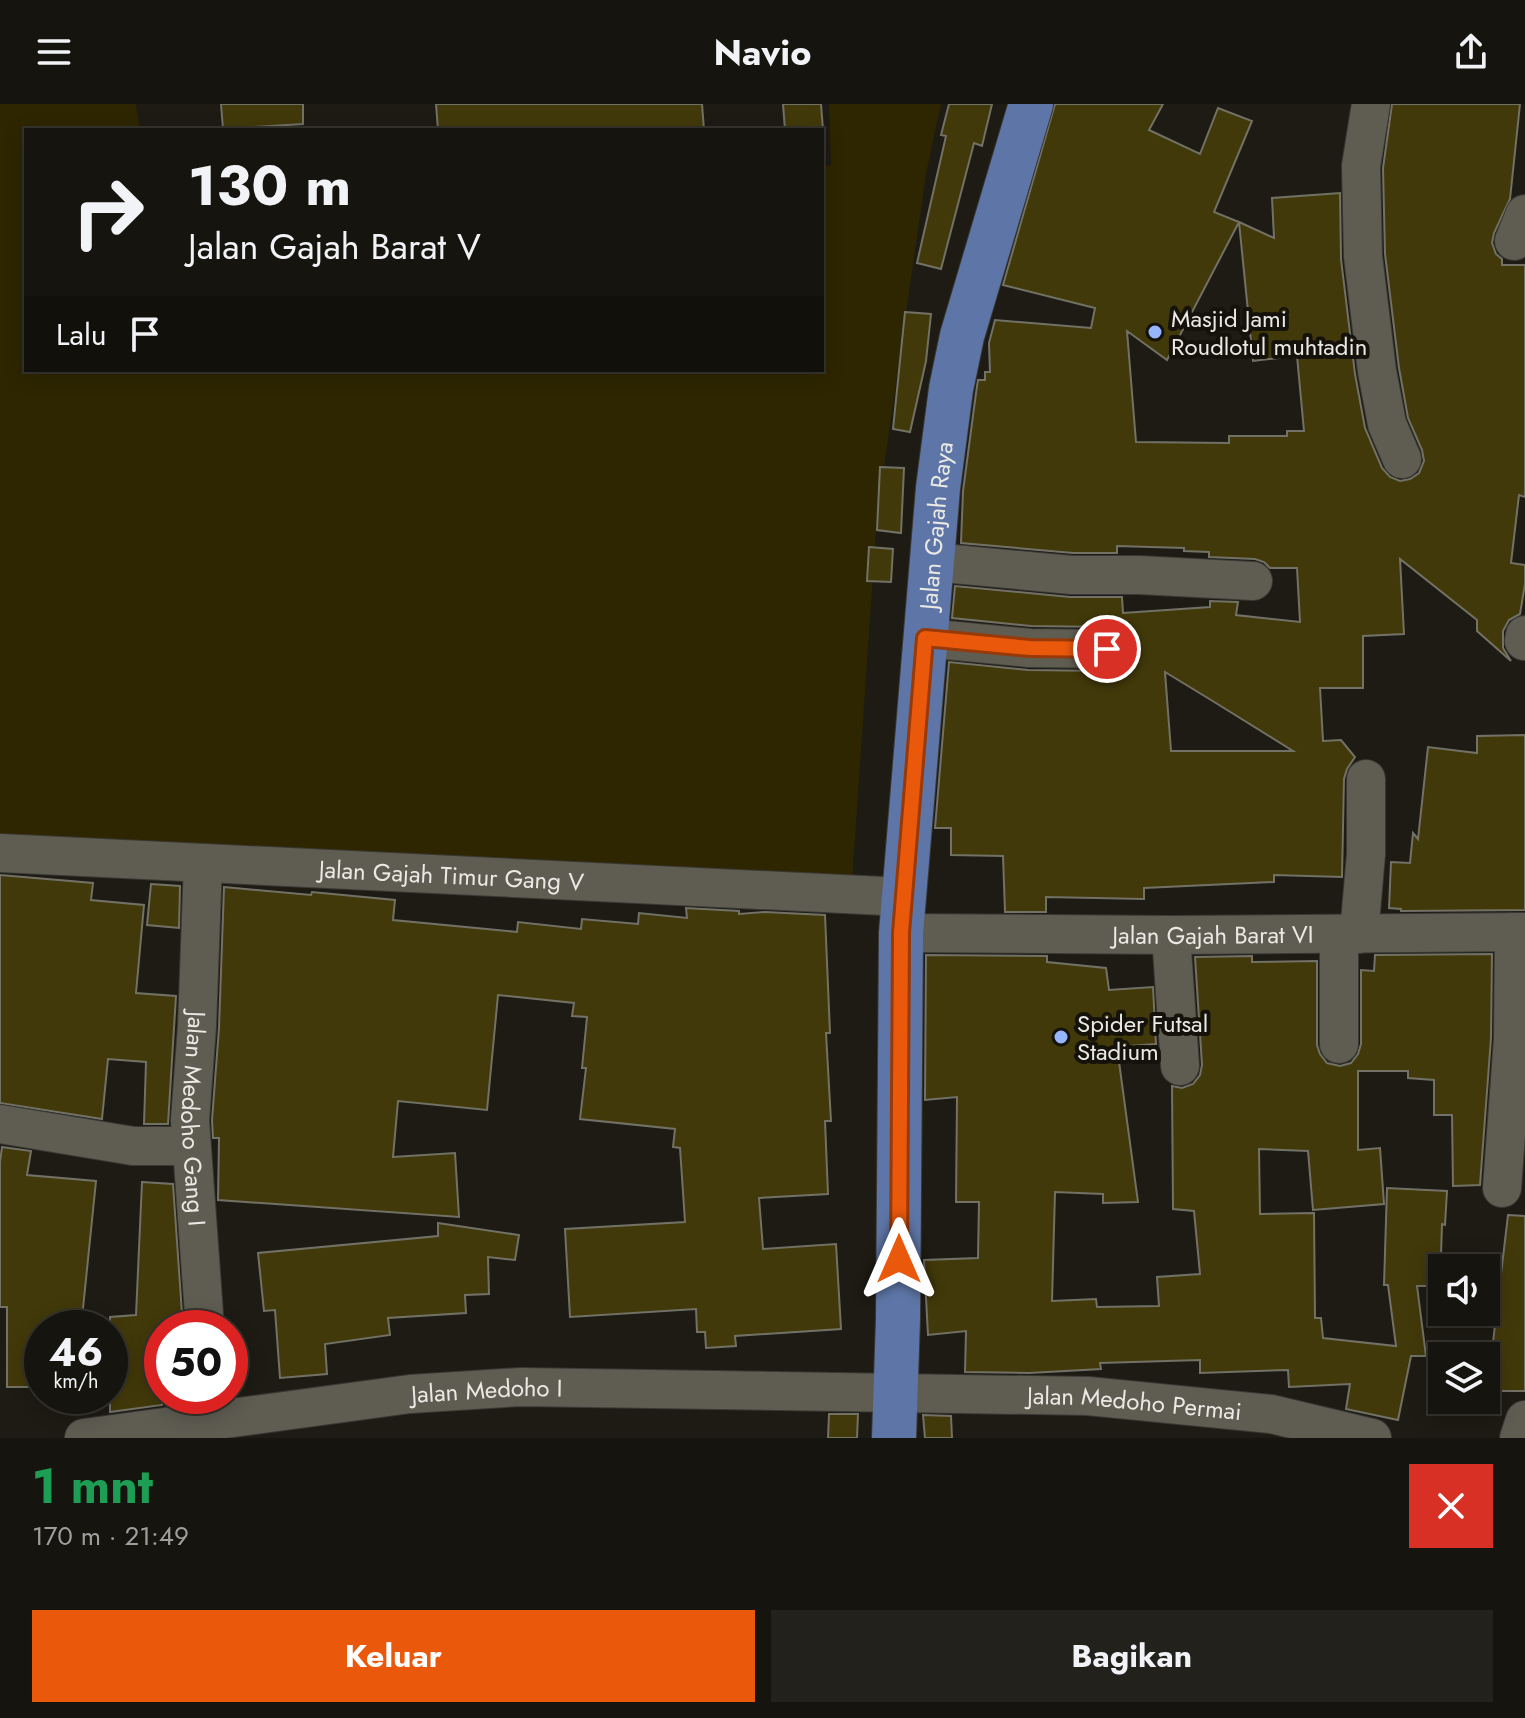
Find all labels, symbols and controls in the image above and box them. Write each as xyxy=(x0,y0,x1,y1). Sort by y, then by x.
text: Navio xyxy=(714,26,811,78)
icon: menu xyxy=(32,30,76,74)
icon: share xyxy=(1449,30,1493,74)
text: 130 m xyxy=(188,145,351,226)
icon: right xyxy=(56,160,160,264)
text: Jalan Gajah Barat V xyxy=(188,220,481,272)
place label: Masjid Jami Roudlotul muhtadin xyxy=(1171,301,1367,364)
icon: arrive xyxy=(123,312,167,356)
text: Lalu xyxy=(56,313,107,356)
marker: Masjid Jami Roudlotul muhtadin xyxy=(1146,323,1164,341)
street label: Jalan Gajah Raya xyxy=(910,439,961,614)
pin xyxy=(1073,615,1141,683)
icon: arrive xyxy=(1085,627,1129,671)
street label: Jalan Gajah Timur Gang V xyxy=(315,851,585,899)
street label: Jalan Gajah Barat VI xyxy=(1109,916,1314,953)
place label: Spider Futsal Stadium xyxy=(1077,1006,1208,1069)
street label: Jalan Medoho Gang I xyxy=(172,1008,215,1227)
marker: Spider Futsal Stadium xyxy=(1052,1028,1070,1046)
position arrow xyxy=(857,1217,941,1301)
map controls xyxy=(1428,1254,1500,1414)
button: sound xyxy=(1428,1254,1500,1326)
speed limit sign: 50 xyxy=(144,1310,248,1414)
text: 46 xyxy=(49,1323,103,1381)
button: layers xyxy=(1428,1342,1500,1414)
text: km/h xyxy=(53,1367,99,1396)
street label: Jalan Medoho I xyxy=(407,1369,563,1412)
street label: Jalan Medoho Permai xyxy=(1024,1377,1243,1429)
text: 1 mnt xyxy=(32,1452,153,1521)
button: close xyxy=(1409,1464,1493,1548)
text: 170 m · 21:49 xyxy=(32,1517,189,1555)
button: Keluar xyxy=(32,1610,755,1702)
button: Bagikan xyxy=(771,1610,1493,1702)

